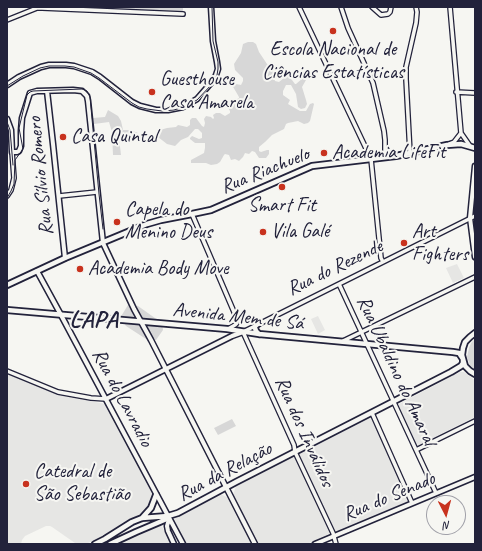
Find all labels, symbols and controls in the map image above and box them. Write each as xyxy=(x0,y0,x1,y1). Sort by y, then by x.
marker: Escola Nacional de Ciências Estatísticas xyxy=(328,26,338,36)
place label: Escola Nacional de Ciências Estatísticas xyxy=(262,38,404,85)
place label: Guesthouse Casa Amarela xyxy=(160,68,253,115)
marker: Guesthouse Casa Amarela xyxy=(147,87,157,97)
street label: Rua Sílvio Romero xyxy=(23,116,59,236)
place label: Casa Quintal xyxy=(71,125,157,149)
marker: Casa Quintal xyxy=(58,132,68,142)
place label: Academia LifeFit xyxy=(332,141,445,165)
street label: Rua Riachuelo xyxy=(217,142,313,200)
marker: Academia LifeFit xyxy=(319,148,329,158)
marker: Smart Fit xyxy=(277,182,287,192)
place label: Smart Fit xyxy=(248,194,316,218)
place label: Capela do Menino Deus xyxy=(125,198,212,245)
marker: Capela do Menino Deus xyxy=(112,217,122,227)
place label: Vila Galé xyxy=(271,220,329,244)
place label: Art Fighters xyxy=(412,220,468,267)
marker: Vila Galé xyxy=(258,227,268,237)
street label: Rua do Rezende xyxy=(283,235,387,301)
marker: Art Fighters xyxy=(399,238,409,248)
place label: Academia Body Move xyxy=(88,257,228,281)
marker: Academia Body Move xyxy=(75,264,85,274)
street label: Rua Ubaldino do Amaral xyxy=(351,293,441,449)
street label: Avenida Mem de Sá xyxy=(171,298,305,336)
district label: LAPA xyxy=(69,307,119,335)
street label: Rua do Lavradio xyxy=(86,345,158,451)
street label: Rua dos Inválidos xyxy=(269,373,339,491)
street label: Rua da Relação xyxy=(174,437,276,507)
place label: Catedral de São Sebastião xyxy=(34,460,130,507)
street label: Rua do Senado xyxy=(339,467,439,527)
marker: Catedral de São Sebastião xyxy=(21,479,31,489)
north arrow xyxy=(426,495,466,535)
text: N xyxy=(443,519,451,533)

